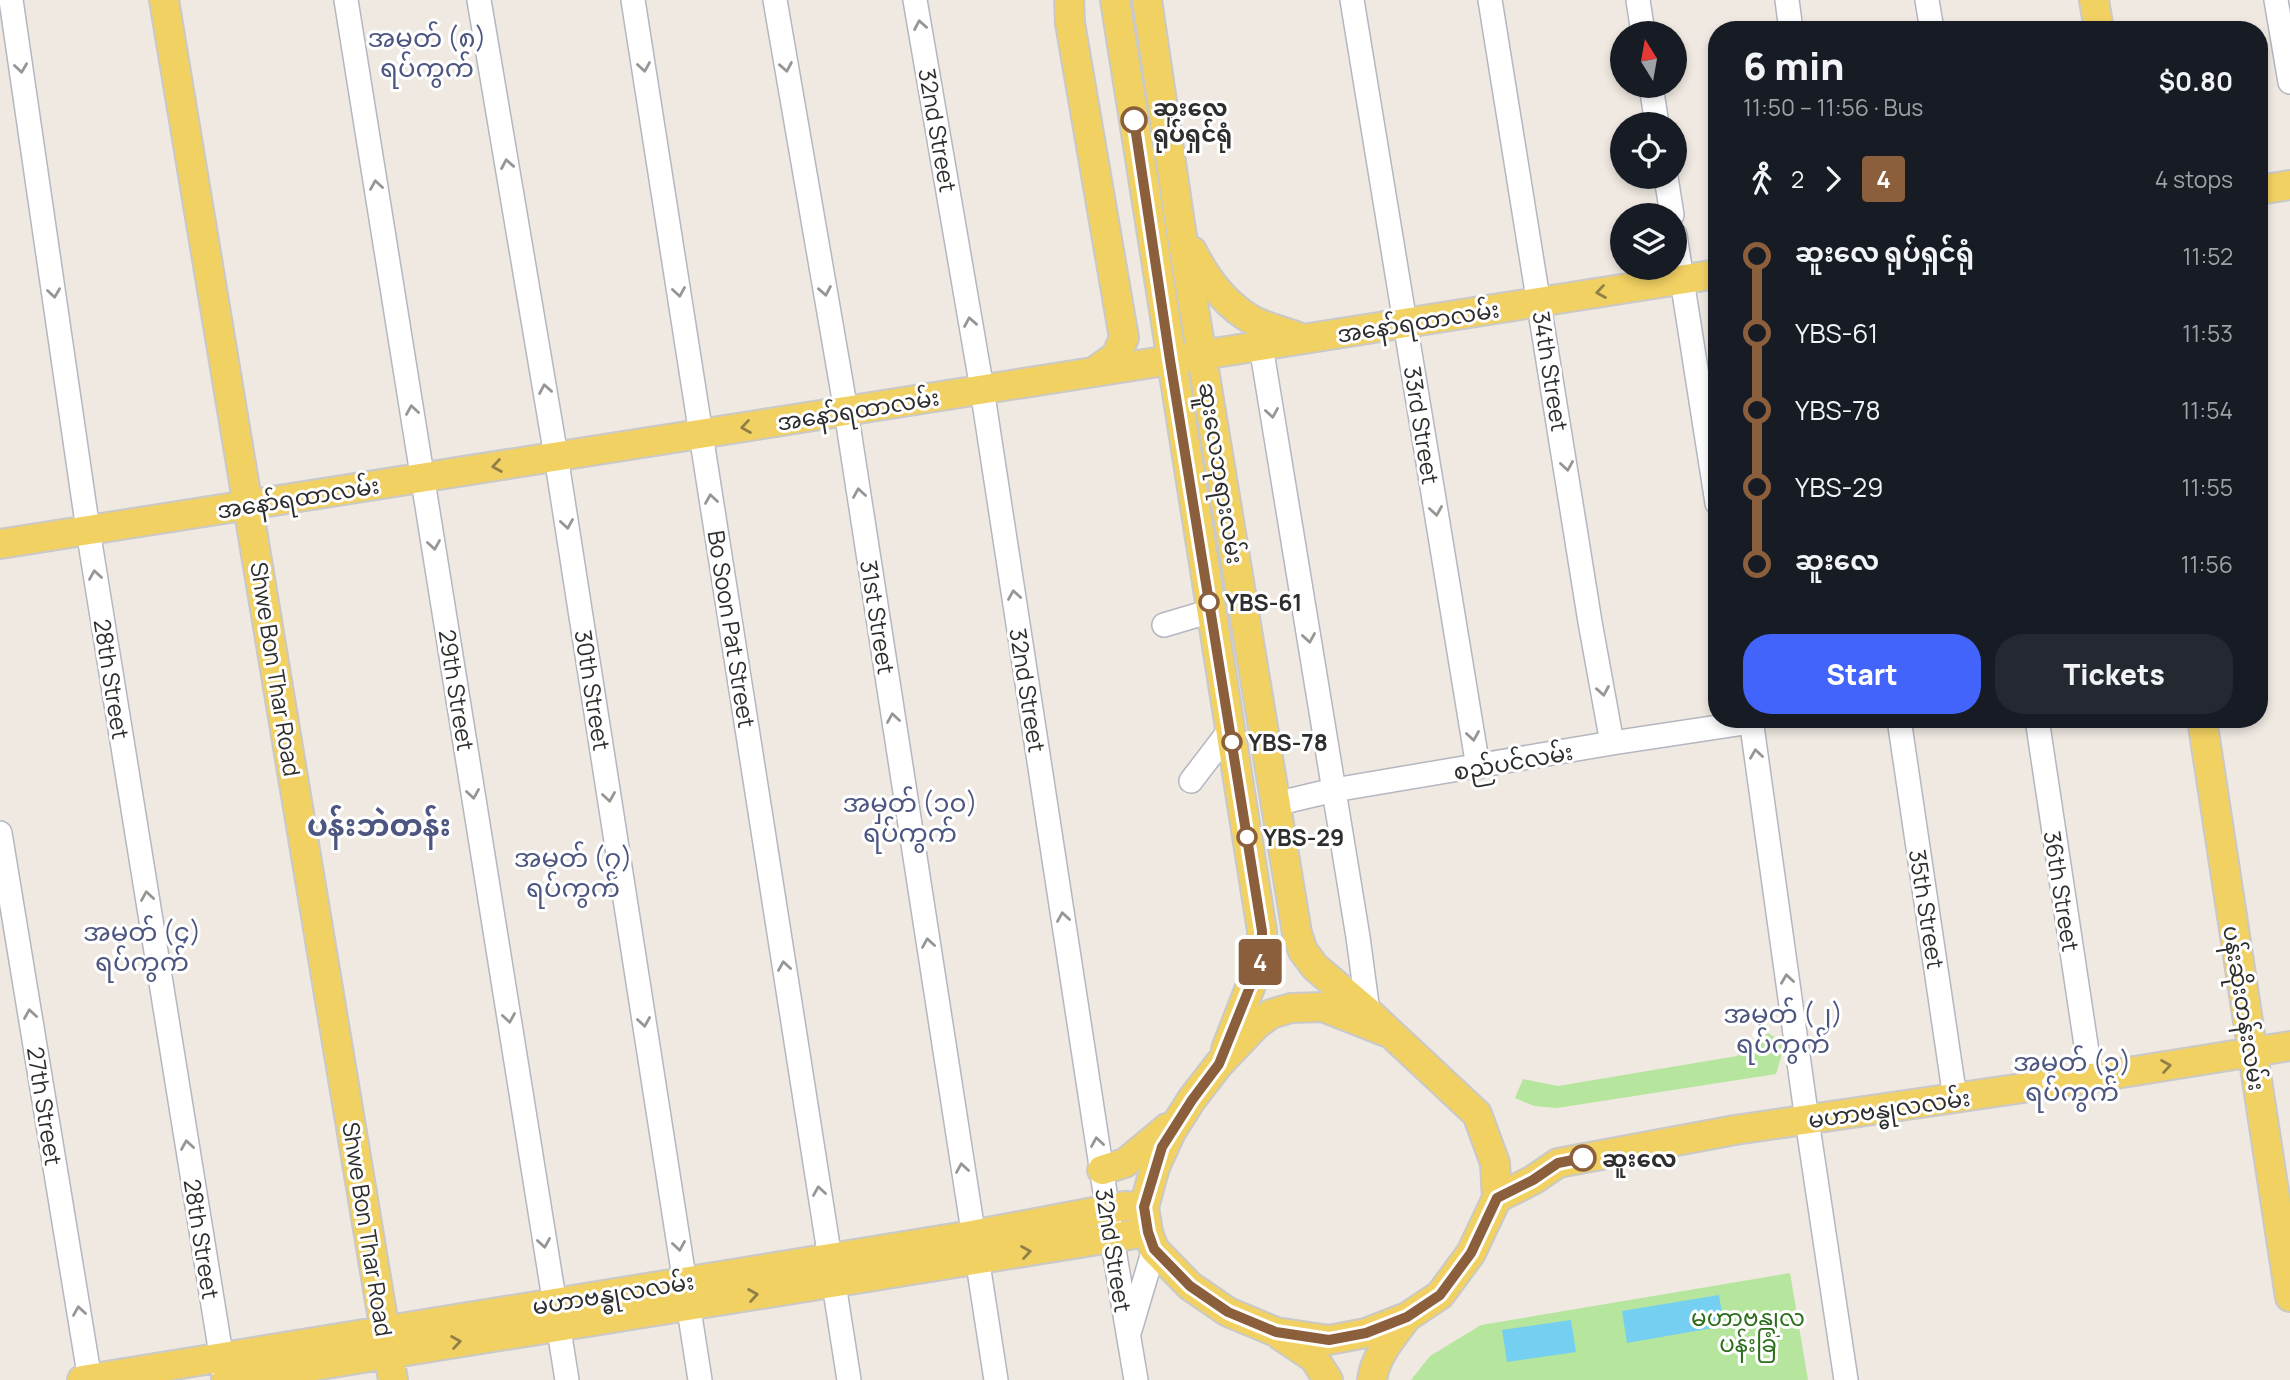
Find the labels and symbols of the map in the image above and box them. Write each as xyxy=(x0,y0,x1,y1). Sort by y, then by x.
district label: အမှတ် (၈) ရပ်ကွက် xyxy=(368,19,486,89)
one-way arrow xyxy=(913,19,928,31)
north arrow xyxy=(1610,21,1687,98)
one-way arrow xyxy=(778,61,793,73)
one-way arrow xyxy=(13,62,28,73)
one-way arrow xyxy=(636,62,651,73)
street label: 32nd Street xyxy=(911,66,965,194)
place label: ဆူးလေ ရုပ်ရှင်ရုံ xyxy=(1153,91,1232,153)
marker: ဆူးလေ ရုပ်ရှင်ရုံ xyxy=(1121,107,1147,133)
one-way arrow xyxy=(500,159,515,170)
one-way arrow xyxy=(369,179,384,191)
one-way arrow xyxy=(817,285,832,297)
one-way arrow xyxy=(1595,285,1607,300)
one-way arrow xyxy=(671,286,686,298)
one-way arrow xyxy=(46,287,61,299)
street label: အနော်ရထာလမ်း xyxy=(1335,292,1502,354)
street label: 34th Street xyxy=(1526,309,1576,433)
one-way arrow xyxy=(963,316,978,328)
street label: 33rd Street xyxy=(1397,364,1447,486)
street label: အနော်ရထာလမ်း xyxy=(775,380,942,442)
street label: ဆူးလေဘုရားလမ်း xyxy=(1188,380,1252,567)
one-way arrow xyxy=(538,383,553,395)
one-way arrow xyxy=(405,404,420,416)
one-way arrow xyxy=(1265,407,1280,419)
one-way arrow xyxy=(740,419,752,434)
one-way arrow xyxy=(491,458,503,473)
one-way arrow xyxy=(1559,460,1574,472)
street label: အနော်ရထာလမ်း xyxy=(215,468,382,530)
one-way arrow xyxy=(852,487,867,499)
one-way arrow xyxy=(704,493,719,505)
one-way arrow xyxy=(1428,505,1443,517)
one-way arrow xyxy=(559,518,574,529)
street label: Bo Soon Pat Street xyxy=(701,528,763,730)
one-way arrow xyxy=(426,539,441,551)
street label: 31st Street xyxy=(853,558,903,676)
street label: Shwe Bon Thar Road xyxy=(243,560,309,778)
one-way arrow xyxy=(88,569,103,581)
place label: YBS-61 xyxy=(1225,586,1302,618)
one-way arrow xyxy=(1007,589,1022,601)
marker: YBS-61 xyxy=(1199,592,1219,612)
street label: 28th Street xyxy=(87,616,137,742)
street label: 32nd Street xyxy=(1002,626,1054,754)
street label: 29th Street xyxy=(432,627,482,753)
street label: 30th Street xyxy=(568,627,618,753)
one-way arrow xyxy=(1301,632,1316,643)
one-way arrow xyxy=(1594,685,1609,697)
one-way arrow xyxy=(886,712,901,724)
place label: YBS-78 xyxy=(1248,726,1328,758)
one-way arrow xyxy=(1465,730,1480,742)
marker: YBS-78 xyxy=(1222,732,1242,752)
street label: စည်ပင်လမ်း xyxy=(1451,735,1576,791)
one-way arrow xyxy=(1748,748,1763,760)
district label: အမှတ် (၁၀) ရပ်ကွက် xyxy=(842,784,978,854)
one-way arrow xyxy=(465,788,480,799)
one-way arrow xyxy=(601,791,616,803)
district label: ပန်းဘဲတန်း xyxy=(307,804,451,850)
place label: YBS-29 xyxy=(1263,821,1344,853)
marker: YBS-29 xyxy=(1237,827,1257,847)
street label: 36th Street xyxy=(2037,828,2087,954)
district label: အမှတ် (၇) ရပ်ကွက် xyxy=(514,839,632,909)
street label: 35th Street xyxy=(1902,847,1952,971)
one-way arrow xyxy=(140,890,155,902)
one-way arrow xyxy=(1056,911,1071,923)
district label: အမှတ် (၄) ရပ်ကွက် xyxy=(83,913,201,983)
street label: ပန်းဆိုးတန်းလမ်း xyxy=(2212,923,2274,1094)
one-way arrow xyxy=(920,937,935,949)
line badge: 4 xyxy=(1237,939,1283,985)
one-way arrow xyxy=(777,960,792,972)
one-way arrow xyxy=(1780,973,1795,985)
district label: အမှတ် (၂) ရပ်ကွက် xyxy=(1723,995,1843,1065)
one-way arrow xyxy=(23,1008,38,1020)
one-way arrow xyxy=(501,1012,516,1024)
one-way arrow xyxy=(636,1016,651,1028)
district label: အမှတ် (၃) ရပ်ကွက် xyxy=(2013,1043,2131,1113)
street label: 27th Street xyxy=(20,1044,70,1168)
one-way arrow xyxy=(2161,1059,2172,1074)
street label: မဟာဗန္ဓုလလမ်း xyxy=(1806,1081,1973,1140)
street label: Shwe Bon Thar Road xyxy=(335,1120,401,1338)
one-way arrow xyxy=(1090,1136,1105,1147)
one-way arrow xyxy=(180,1139,195,1151)
place label: ဆူးလေ xyxy=(1602,1142,1676,1178)
marker: ဆူးလေ xyxy=(1570,1145,1596,1171)
one-way arrow xyxy=(955,1162,970,1174)
street label: 28th Street xyxy=(177,1176,227,1302)
one-way arrow xyxy=(812,1185,827,1197)
street label: 32nd Street xyxy=(1088,1186,1140,1314)
one-way arrow xyxy=(537,1237,552,1249)
one-way arrow xyxy=(671,1241,686,1252)
one-way arrow xyxy=(1020,1245,1032,1260)
street label: မဟာဗန္ဓုလလမ်း xyxy=(530,1264,697,1326)
one-way arrow xyxy=(747,1288,759,1303)
park label: မဟာဗန္ဓုလ ပန်းခြံ xyxy=(1691,1301,1805,1363)
one-way arrow xyxy=(72,1305,87,1317)
one-way arrow xyxy=(450,1335,462,1350)

